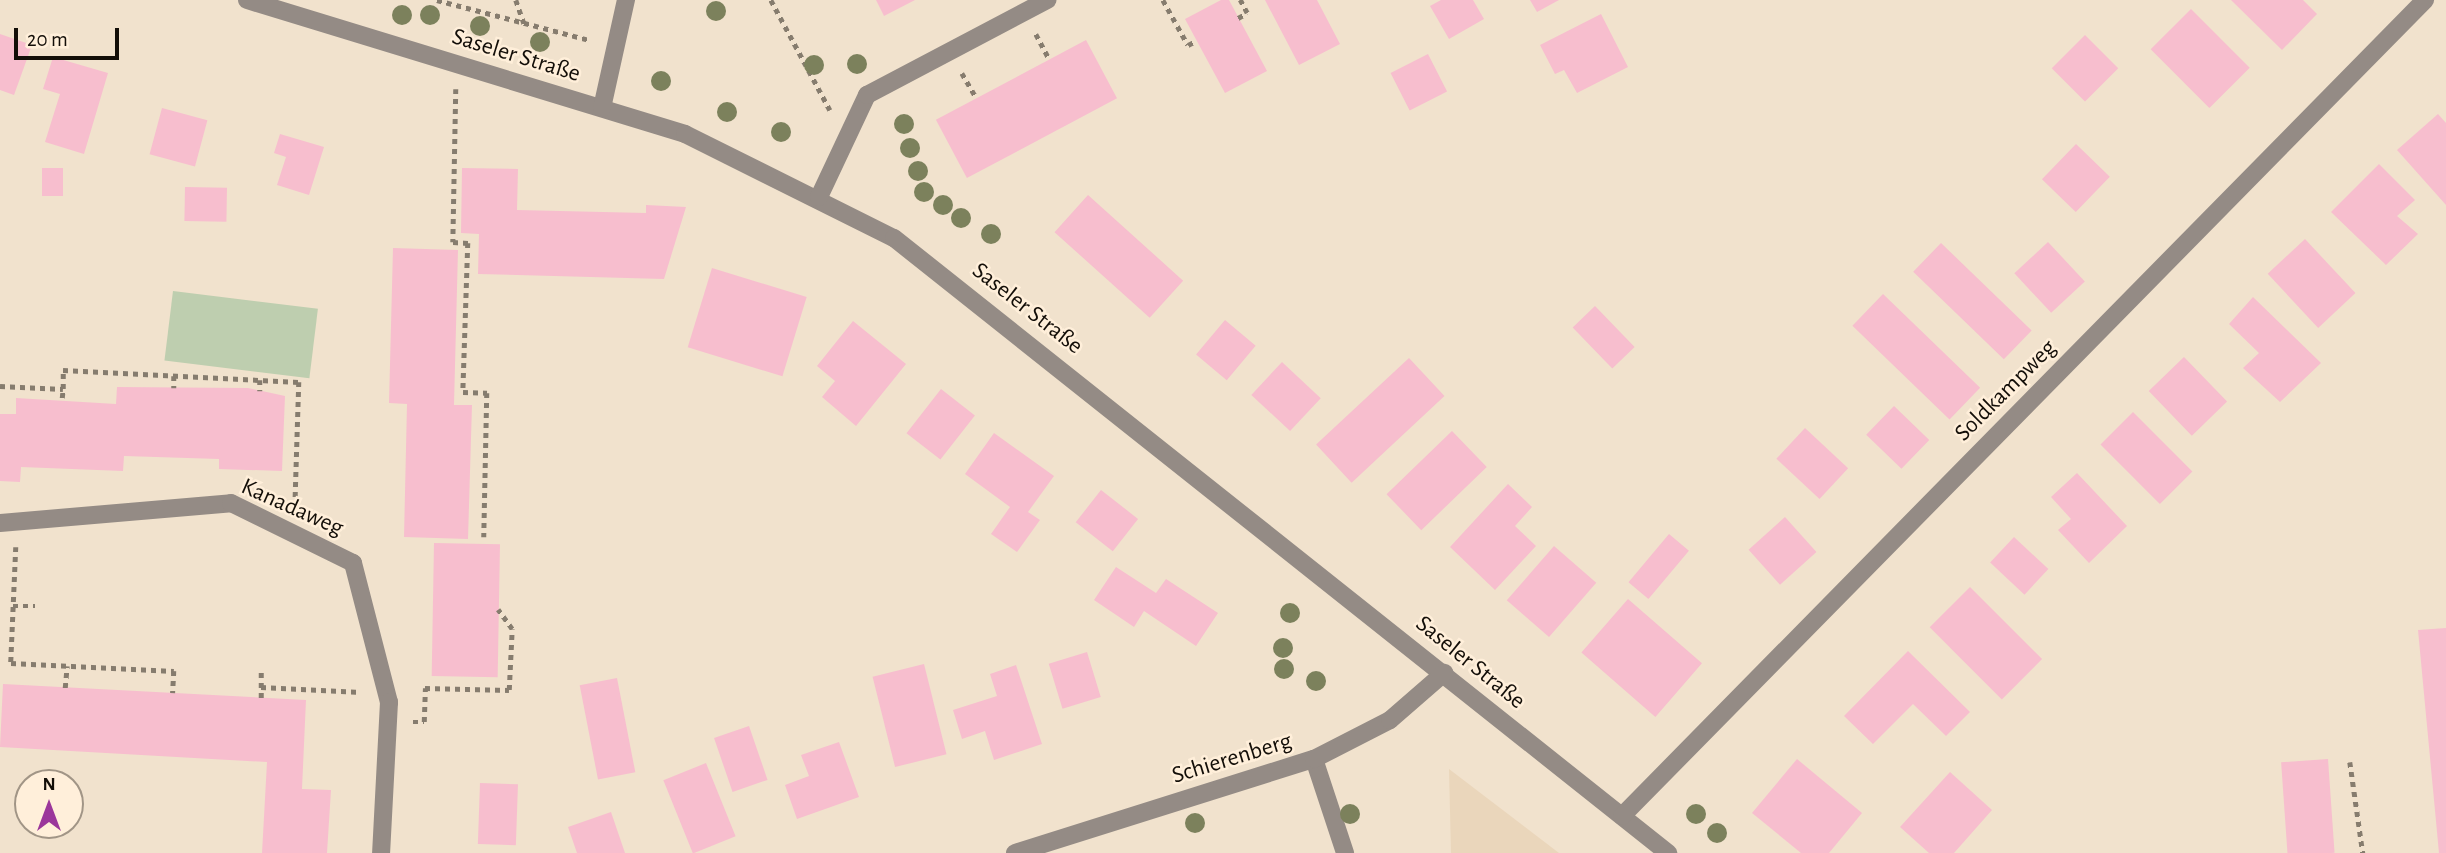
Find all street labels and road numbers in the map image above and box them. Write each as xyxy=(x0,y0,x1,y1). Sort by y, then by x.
street label: Saseler Straße xyxy=(448,23,584,89)
street label: Saseler Straße xyxy=(966,257,1088,361)
street label: Soldkampweg xyxy=(1949,334,2063,448)
street label: Kanadaweg xyxy=(236,473,348,543)
street label: Saseler Straße xyxy=(1409,610,1531,716)
street label: Schierenberg xyxy=(1169,727,1295,791)

